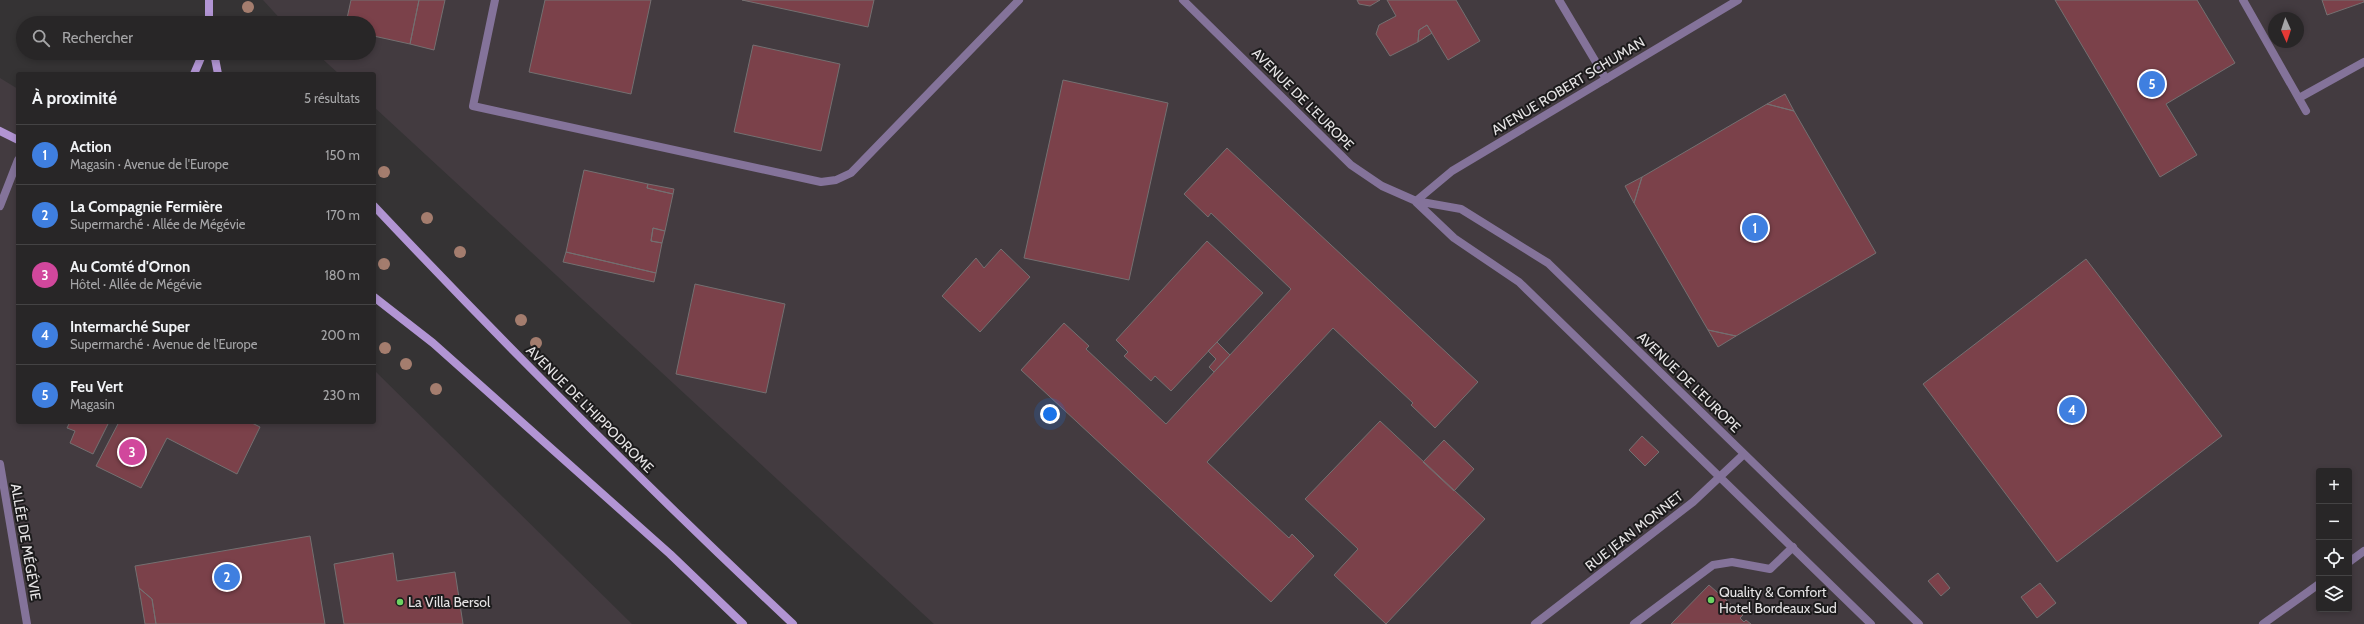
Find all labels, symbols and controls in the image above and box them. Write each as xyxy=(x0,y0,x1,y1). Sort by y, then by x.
north arrow xyxy=(2268,12,2304,48)
search box xyxy=(16,16,376,60)
icon: search xyxy=(30,27,52,49)
text: Rechercher xyxy=(62,29,133,47)
street label: AVENUE ROBERT SCHUMAN xyxy=(1488,33,1648,139)
street label: AVENUE DE L'EUROPE xyxy=(1248,44,1358,154)
pin: 5 xyxy=(2139,69,2165,99)
text: À proximité xyxy=(32,88,117,108)
text: 5 résultats xyxy=(304,90,360,106)
text: Action xyxy=(70,138,112,156)
text: 1 xyxy=(43,147,47,163)
text: 150 m xyxy=(325,147,360,163)
text: Magasin · Avenue de l'Europe xyxy=(70,156,229,172)
text: La Compagnie Fermière xyxy=(70,198,222,216)
text: 2 xyxy=(42,207,48,223)
text: 170 m xyxy=(326,207,360,223)
pin: 1 xyxy=(1742,213,1768,243)
text: Supermarché · Allée de Mégévie xyxy=(70,216,245,232)
text: Au Comté d'Ornon xyxy=(70,258,190,276)
text: 3 xyxy=(41,267,49,283)
text: 180 m xyxy=(324,267,360,283)
text: Hôtel · Allée de Mégévie xyxy=(70,276,202,292)
text: Intermarché Super xyxy=(70,318,190,336)
text: 4 xyxy=(41,327,49,343)
text: 200 m xyxy=(321,327,360,343)
street label: AVENUE DE L'EUROPE xyxy=(1633,328,1745,436)
text: Supermarché · Avenue de l'Europe xyxy=(70,336,257,352)
street label: AVENUE DE L'HIPPODROME xyxy=(522,341,658,477)
text: Feu Vert xyxy=(70,378,123,396)
text: 5 xyxy=(42,387,48,403)
text: 230 m xyxy=(323,387,360,403)
pin: 4 xyxy=(2059,395,2085,425)
text: Magasin xyxy=(70,396,115,412)
your location xyxy=(1040,404,1060,424)
pin: 3 xyxy=(119,437,145,467)
map controls xyxy=(2316,468,2352,612)
button: + xyxy=(2316,468,2352,504)
street label: ALLÉE DE MÉGÉVIE xyxy=(7,482,45,602)
street label: RUE JEAN MONNET xyxy=(1581,487,1687,575)
button: − xyxy=(2316,504,2352,540)
button: locate xyxy=(2316,540,2352,576)
pin: 2 xyxy=(214,562,240,592)
button: layers xyxy=(2316,576,2352,612)
place label: Quality & Comfort Hotel Bordeaux Sud xyxy=(1719,583,1837,617)
place label: La Villa Bersol xyxy=(408,593,491,611)
marker: Quality & Comfort Hotel Bordeaux Sud xyxy=(1706,595,1716,605)
marker: La Villa Bersol xyxy=(395,597,405,607)

